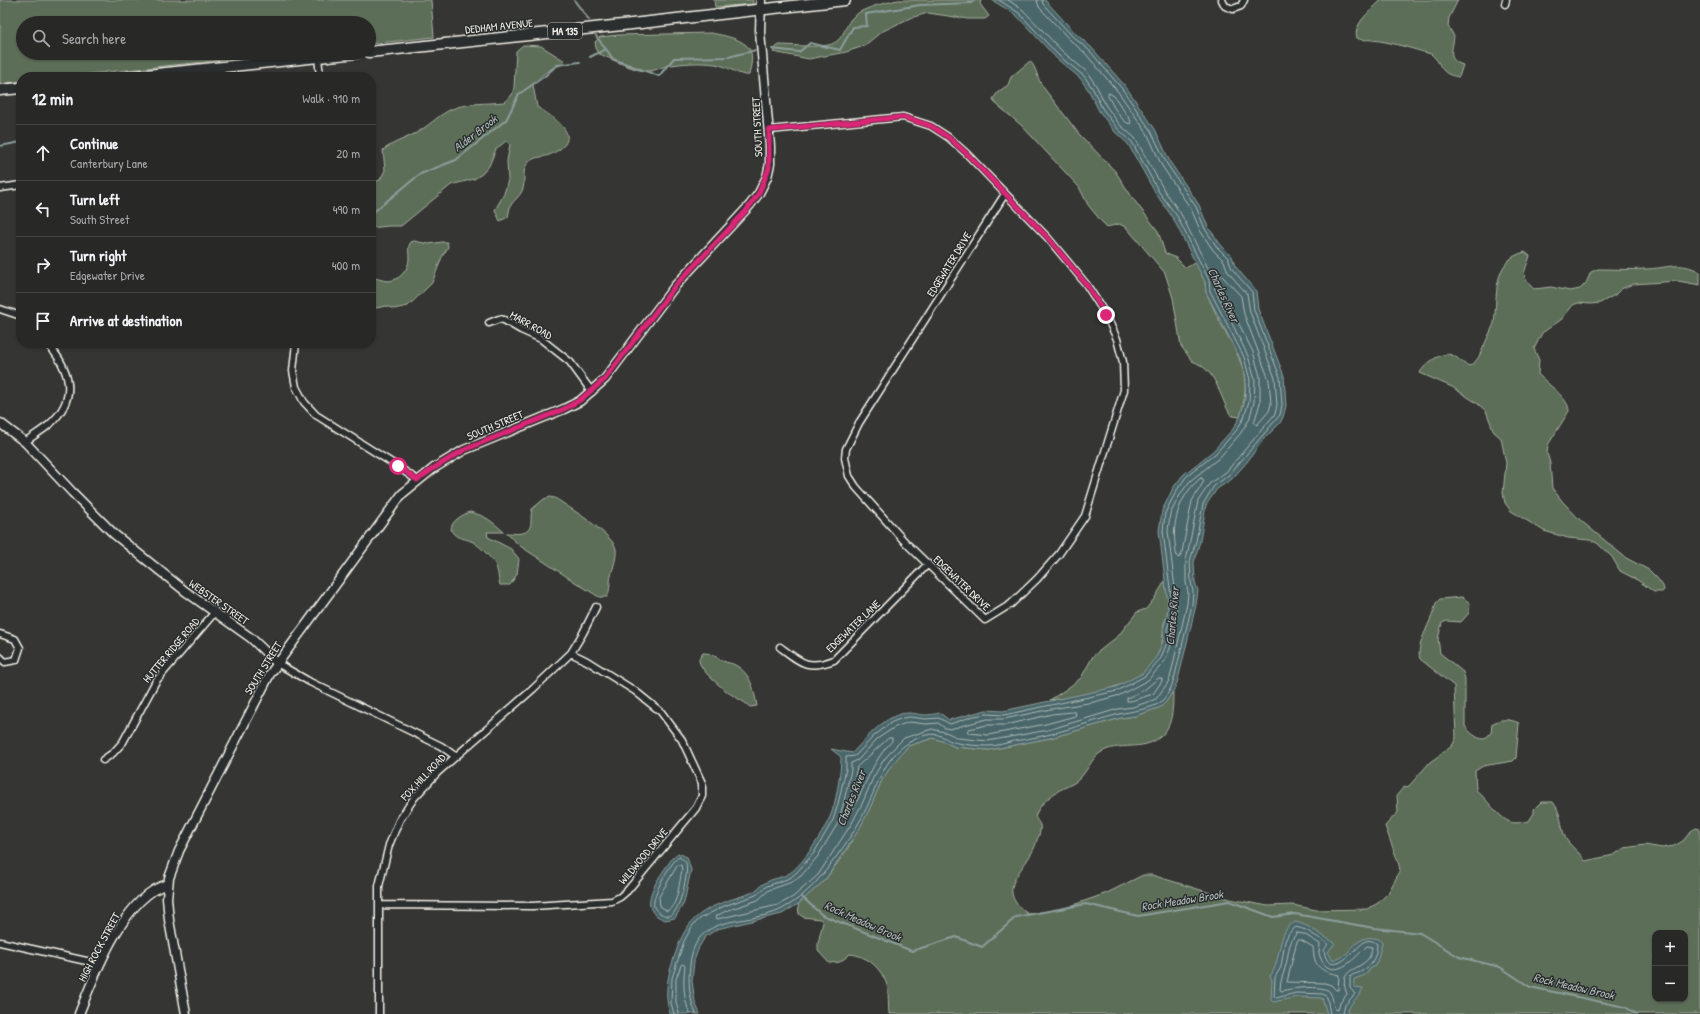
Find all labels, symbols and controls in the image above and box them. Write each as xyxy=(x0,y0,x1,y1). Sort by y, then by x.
street label: DEDHAM AVENUE xyxy=(464,15,534,37)
search box xyxy=(16,16,376,60)
road number: MA 135 xyxy=(548,23,582,39)
icon: search xyxy=(30,27,52,49)
text: Search here xyxy=(62,28,126,49)
text: 12 min xyxy=(32,87,73,110)
text: Walk · 910 m xyxy=(302,89,360,107)
street label: SOUTH STREET xyxy=(748,96,766,157)
water label: Alder Brook xyxy=(450,110,501,155)
text: Continue xyxy=(70,133,118,154)
icon: ahead xyxy=(32,142,54,164)
text: 20 m xyxy=(336,144,360,162)
text: Canterbury Lane xyxy=(70,154,148,172)
text: Turn left xyxy=(70,189,120,210)
icon: left xyxy=(32,198,54,220)
text: 490 m xyxy=(333,200,360,218)
text: South Street xyxy=(70,210,130,228)
street label: EDGEWATER DRIVE xyxy=(924,229,975,299)
text: Turn right xyxy=(70,245,126,266)
icon: right xyxy=(32,254,54,276)
text: 400 m xyxy=(332,256,360,274)
water label: Charles River xyxy=(1204,265,1245,326)
text: Edgewater Drive xyxy=(70,266,145,284)
route end xyxy=(1097,306,1115,324)
street label: MARR ROAD xyxy=(507,308,555,343)
icon: arrive xyxy=(32,310,54,332)
text: Arrive at destination xyxy=(70,310,182,331)
street label: SOUTH STREET xyxy=(465,406,526,443)
route start xyxy=(389,457,407,475)
street label: EDGEWATER DRIVE xyxy=(931,552,993,614)
street label: WEBSTER STREET xyxy=(186,576,252,628)
water label: Charles River xyxy=(1161,585,1183,646)
street label: EDGEWATER LANE xyxy=(823,597,883,655)
street label: HUTTER RIDGE ROAD xyxy=(140,614,203,686)
street label: SOUTH STREET xyxy=(241,638,285,697)
street label: FOX HILL ROAD xyxy=(397,750,449,804)
water label: Charles River xyxy=(832,766,870,828)
street label: WILDWOOD DRIVE xyxy=(615,825,671,887)
water label: Rock Meadow Brook xyxy=(1140,885,1225,915)
water label: Rock Meadow Brook xyxy=(822,896,905,946)
street label: HIGH ROCK STREET xyxy=(75,909,123,984)
map controls xyxy=(1652,930,1688,1002)
button: + xyxy=(1652,930,1688,966)
button: − xyxy=(1652,966,1688,1002)
water label: Rock Meadow Brook xyxy=(1532,968,1617,1004)

